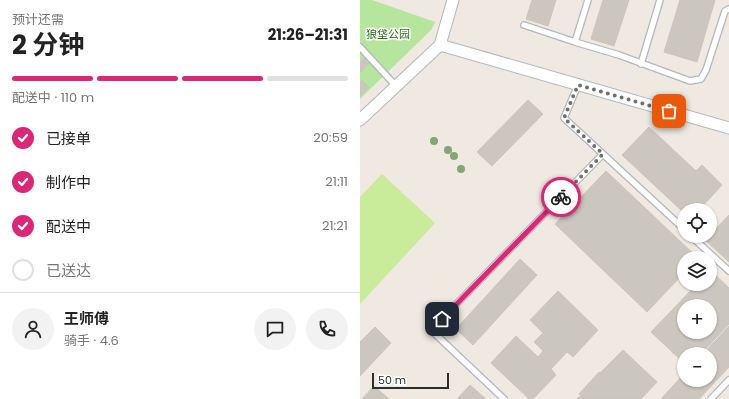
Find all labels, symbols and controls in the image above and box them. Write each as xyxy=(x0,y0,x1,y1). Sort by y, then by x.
text: 预计还需 xyxy=(12,10,64,29)
text: 21:26–21:31 xyxy=(268,24,348,45)
park label: 狼垡公园 xyxy=(366,26,410,42)
text: 2 分钟 xyxy=(12,27,84,63)
text: 配送中 · 110 m xyxy=(12,88,94,107)
pin xyxy=(652,94,686,128)
icon: bag xyxy=(658,100,680,122)
icon: check xyxy=(12,127,34,149)
text: 已接单 xyxy=(46,128,91,149)
text: 20:59 xyxy=(313,128,348,147)
icon: check xyxy=(12,171,34,193)
text: 制作中 xyxy=(46,172,91,193)
text: 21:11 xyxy=(325,172,348,191)
courier xyxy=(541,177,581,217)
icon: bike xyxy=(550,186,572,208)
map controls xyxy=(677,203,717,387)
button: locate xyxy=(677,203,717,243)
icon: check xyxy=(12,215,34,237)
text: 配送中 xyxy=(46,216,91,237)
text: 21:21 xyxy=(322,216,348,235)
button: layers xyxy=(677,251,717,291)
text: 已送达 xyxy=(46,260,91,281)
button: + xyxy=(677,299,717,339)
pin xyxy=(425,302,459,336)
button: person xyxy=(12,308,54,350)
text: 王师傅 xyxy=(64,308,109,329)
button: chat xyxy=(254,308,296,350)
button: phone xyxy=(306,308,348,350)
icon: home xyxy=(431,308,453,330)
text: 骑手 · 4.6 xyxy=(64,331,119,350)
button: − xyxy=(677,347,717,387)
scale bar xyxy=(372,371,449,390)
text: 50 m xyxy=(378,372,406,388)

